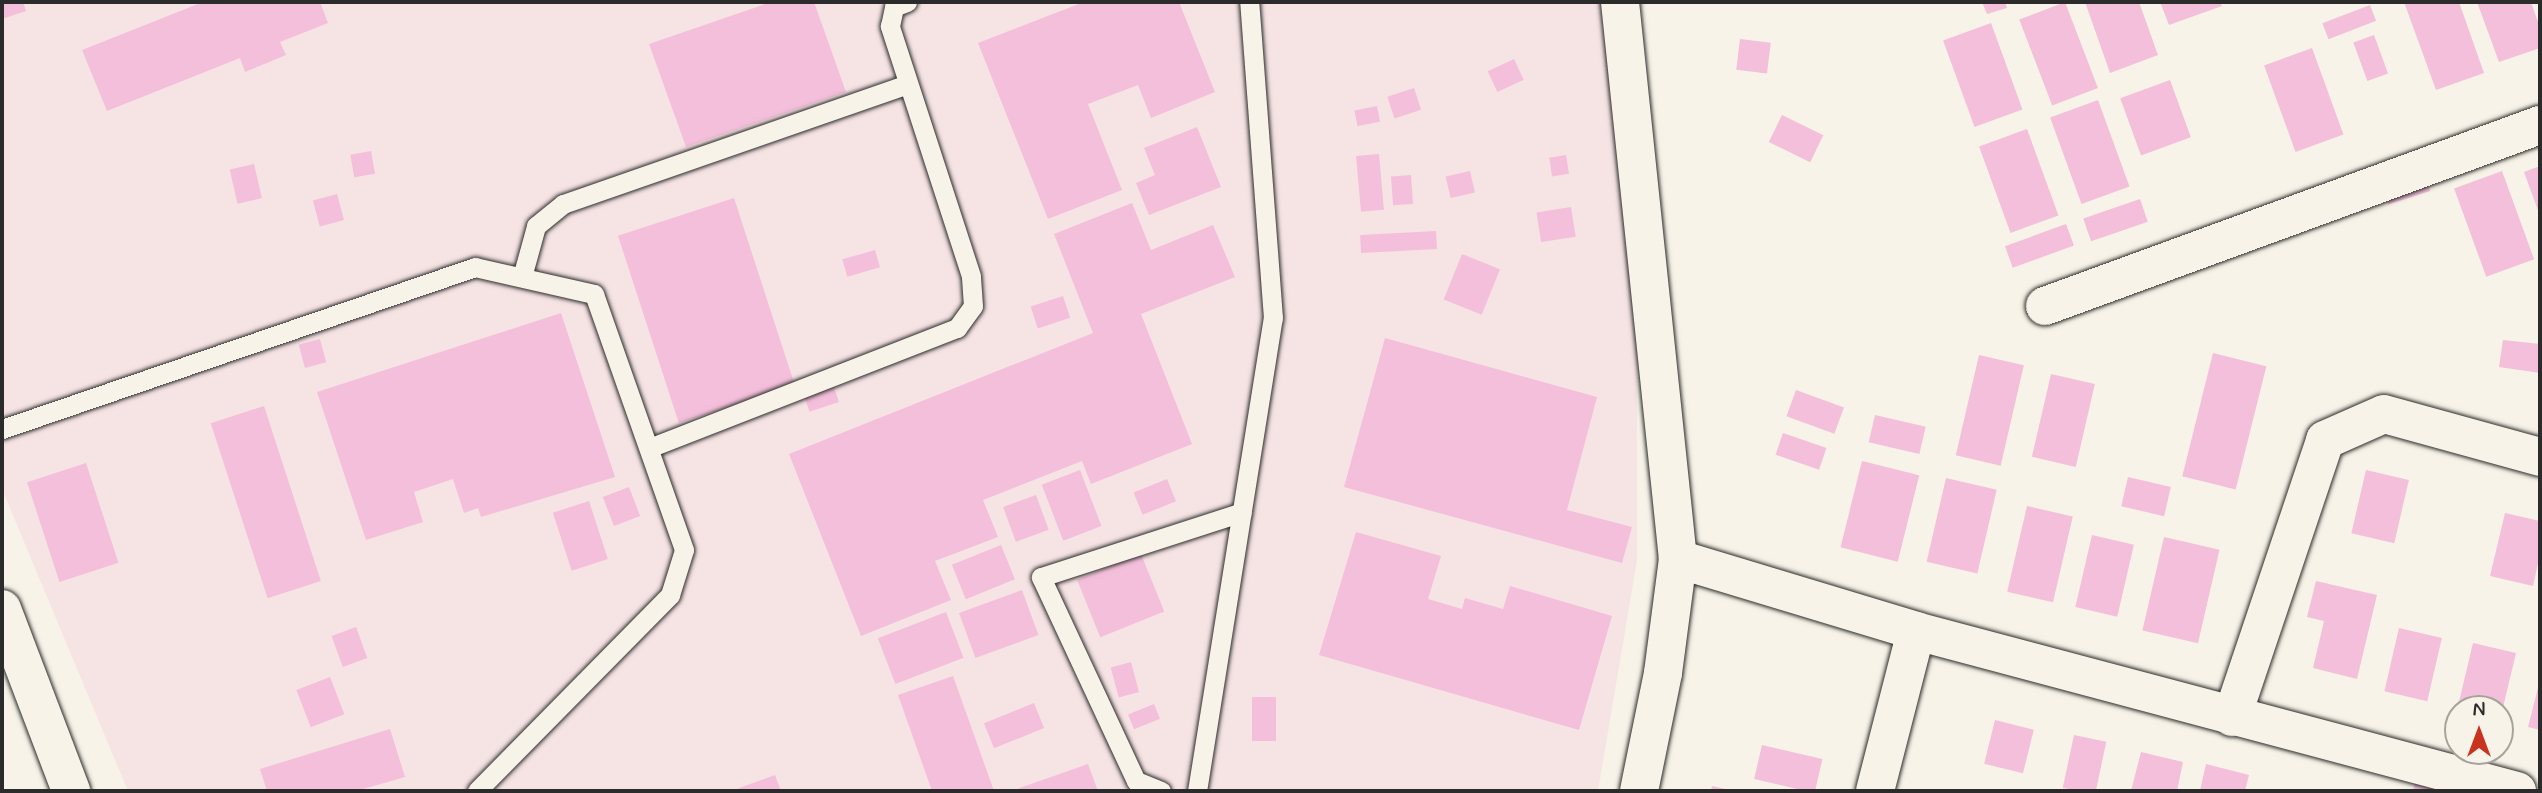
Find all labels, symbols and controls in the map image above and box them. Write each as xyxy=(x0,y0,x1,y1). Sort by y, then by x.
north arrow xyxy=(2444,695,2514,765)
text: N xyxy=(2473,698,2485,723)

